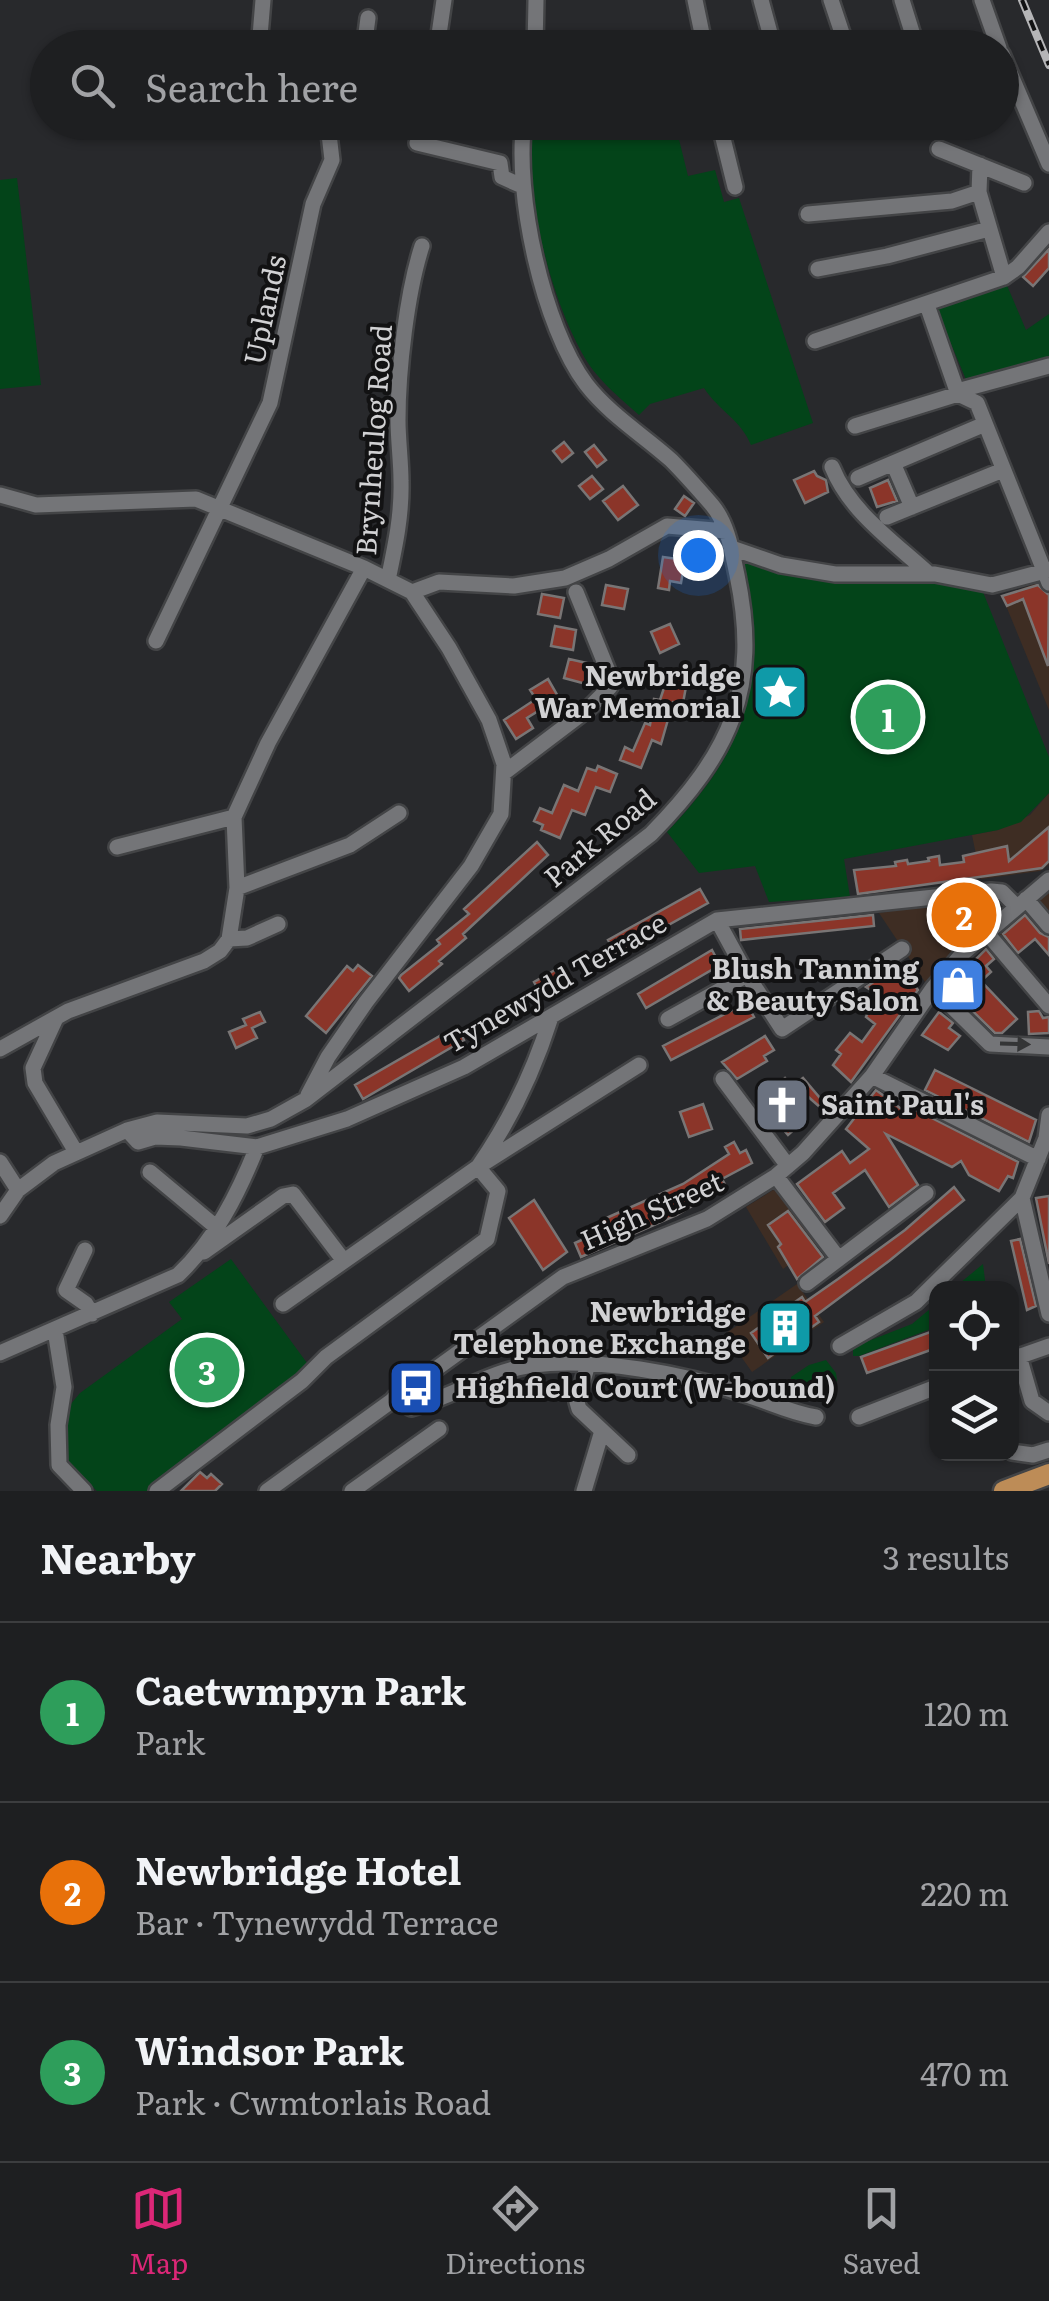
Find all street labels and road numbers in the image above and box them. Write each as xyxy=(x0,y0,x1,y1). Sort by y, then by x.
street label: Uplands xyxy=(231,251,295,368)
street label: Brynheulog Road xyxy=(343,323,401,557)
street label: Park Road xyxy=(534,777,664,896)
street label: Tynewydd Terrace xyxy=(435,900,673,1062)
street label: High Street xyxy=(573,1159,730,1259)

